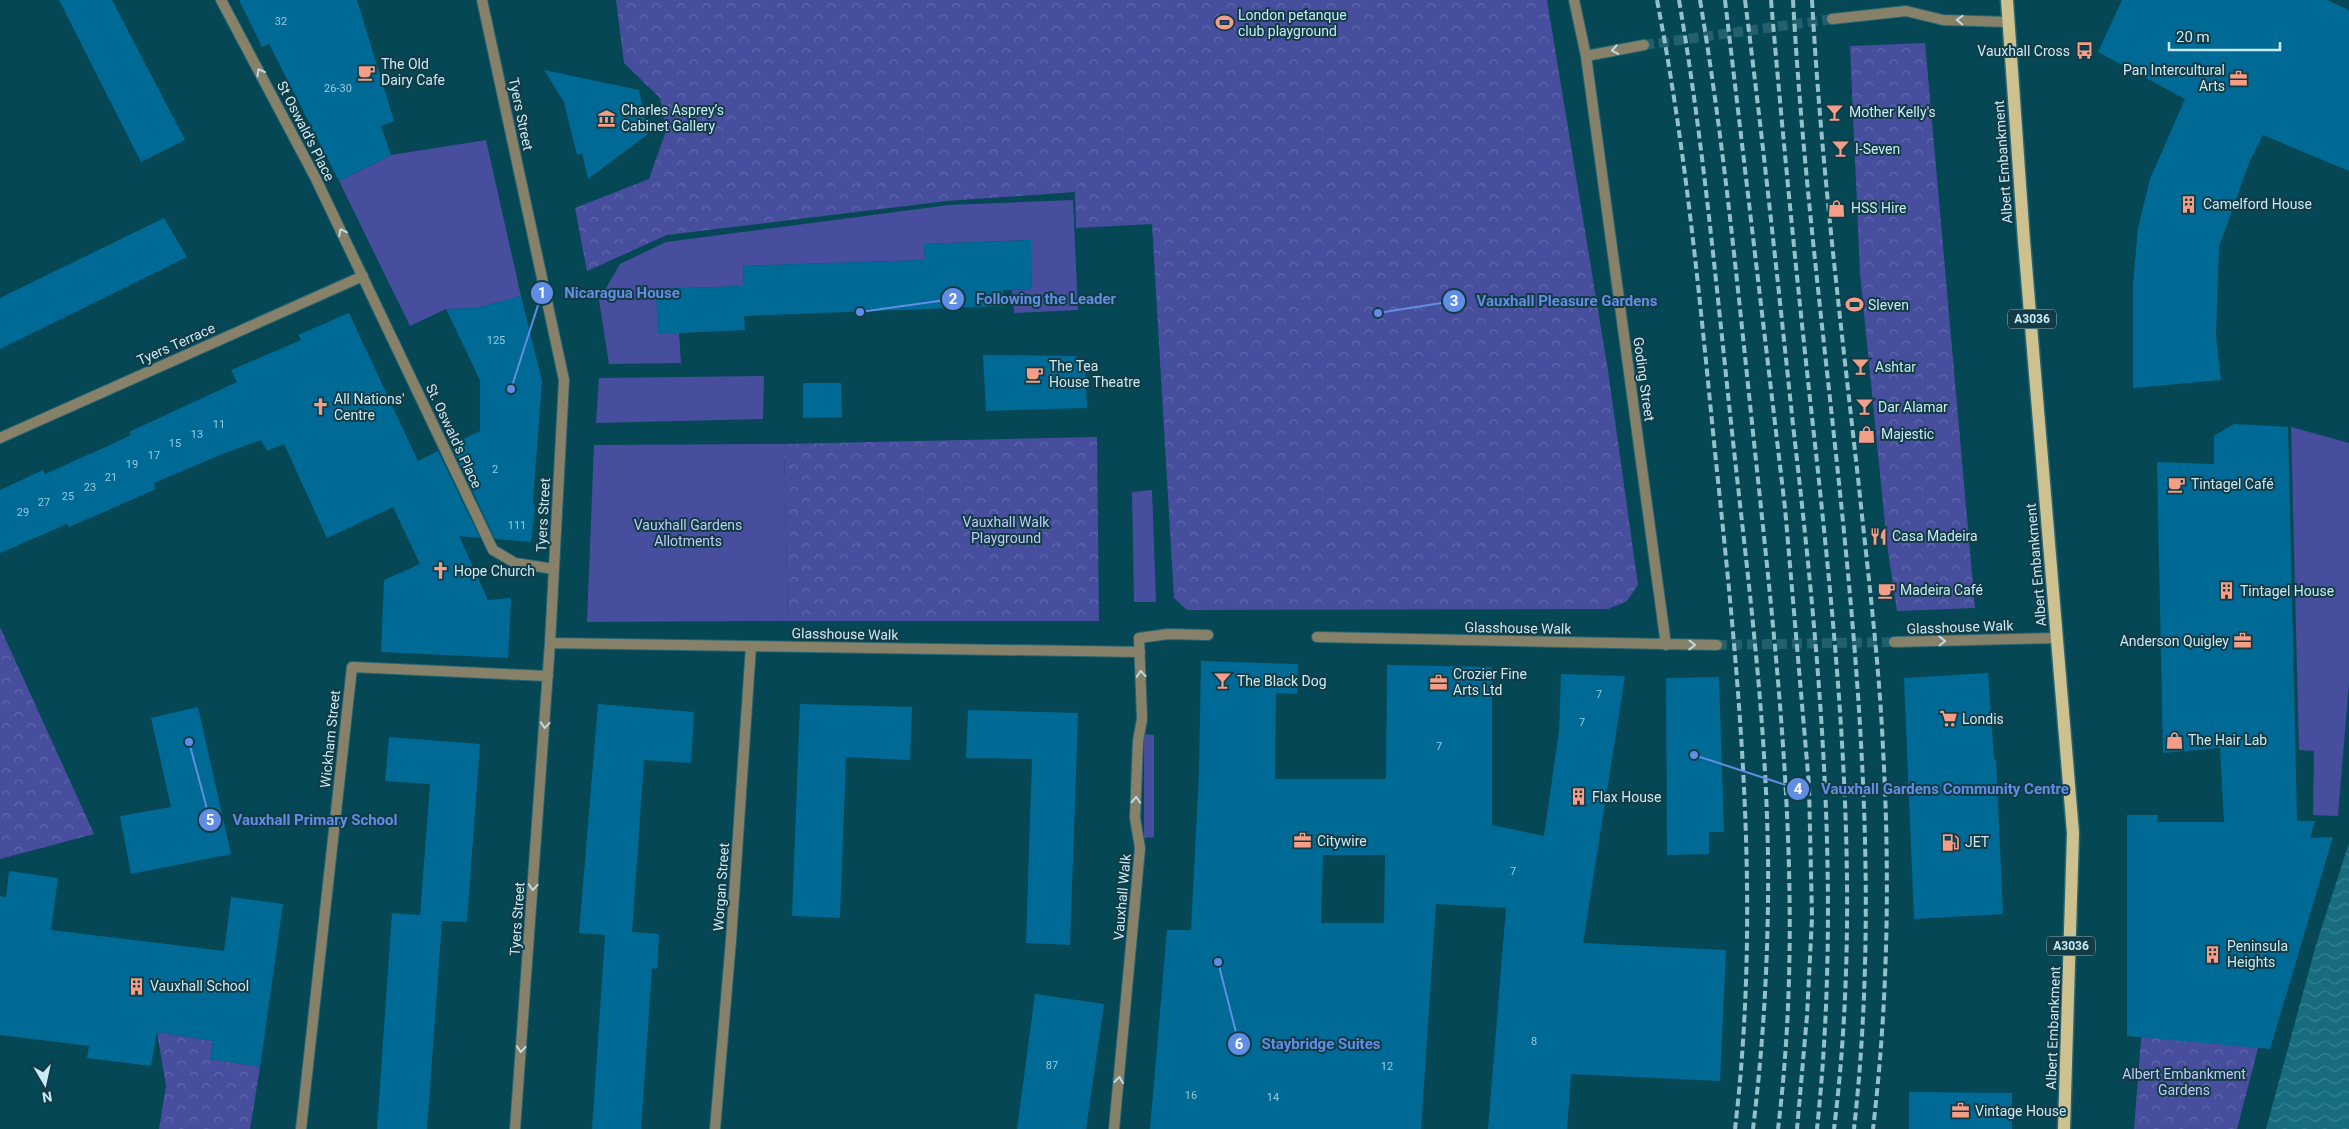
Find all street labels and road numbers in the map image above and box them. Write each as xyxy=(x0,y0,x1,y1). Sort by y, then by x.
street label: Tyers Street xyxy=(505,76,537,152)
street label: St Oswald's Place xyxy=(274,78,338,184)
street label: Albert Embankment xyxy=(1991,99,2015,224)
road number: A3036 xyxy=(2008,310,2056,328)
street label: Tyers Terrace xyxy=(135,320,217,368)
street label: Goding Street xyxy=(1630,336,1658,423)
street label: St. Oswald's Place xyxy=(423,381,485,491)
street label: Tyers Street xyxy=(533,477,553,552)
street label: Albert Embankment xyxy=(2023,502,2049,627)
street label: Glasshouse Walk xyxy=(1906,617,2015,637)
street label: Glasshouse Walk xyxy=(1464,619,1572,637)
street label: Glasshouse Walk xyxy=(791,625,899,643)
street label: Wickham Street xyxy=(317,689,343,789)
street label: Worgan Street xyxy=(710,842,732,932)
street label: Vauxhall Walk xyxy=(1110,852,1134,941)
street label: Tyers Street xyxy=(506,881,528,957)
road number: A3036 xyxy=(2047,936,2095,956)
street label: Albert Embankment xyxy=(2043,966,2063,1090)

